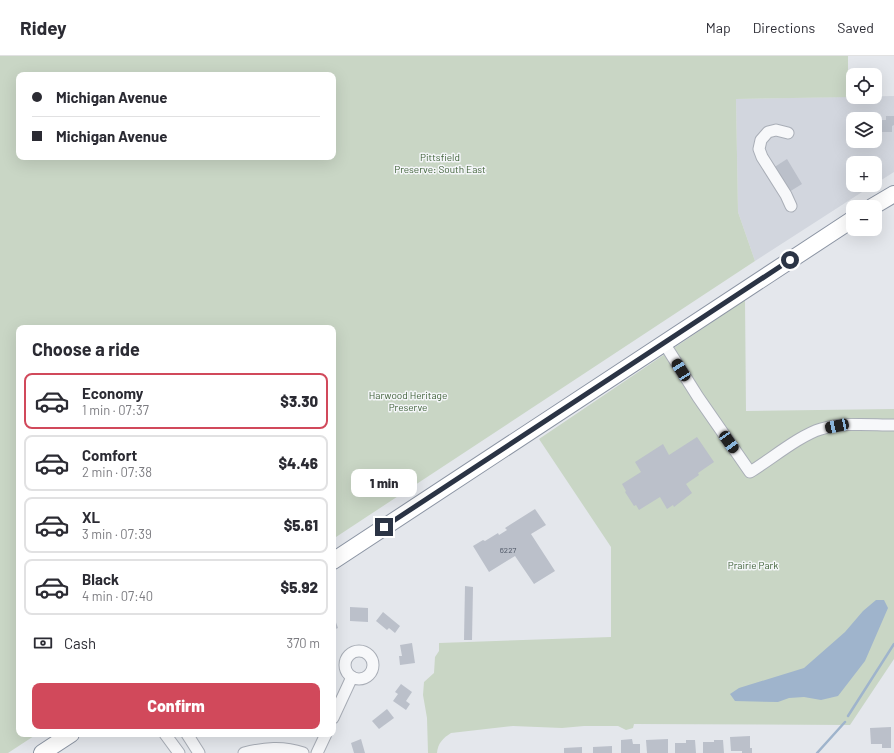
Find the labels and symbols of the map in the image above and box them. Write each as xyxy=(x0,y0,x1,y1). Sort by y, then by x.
park label: Pittsfield Preserve: South East xyxy=(394,151,486,175)
route start xyxy=(781,251,799,269)
car xyxy=(670,357,692,383)
park label: Harwood Heritage Preserve xyxy=(369,389,447,413)
car xyxy=(824,418,850,434)
car xyxy=(717,429,741,455)
callout: 1 min xyxy=(351,469,417,497)
route end xyxy=(375,518,393,536)
house number: 6227 xyxy=(500,545,516,555)
park label: Prairie Park xyxy=(728,559,778,571)

